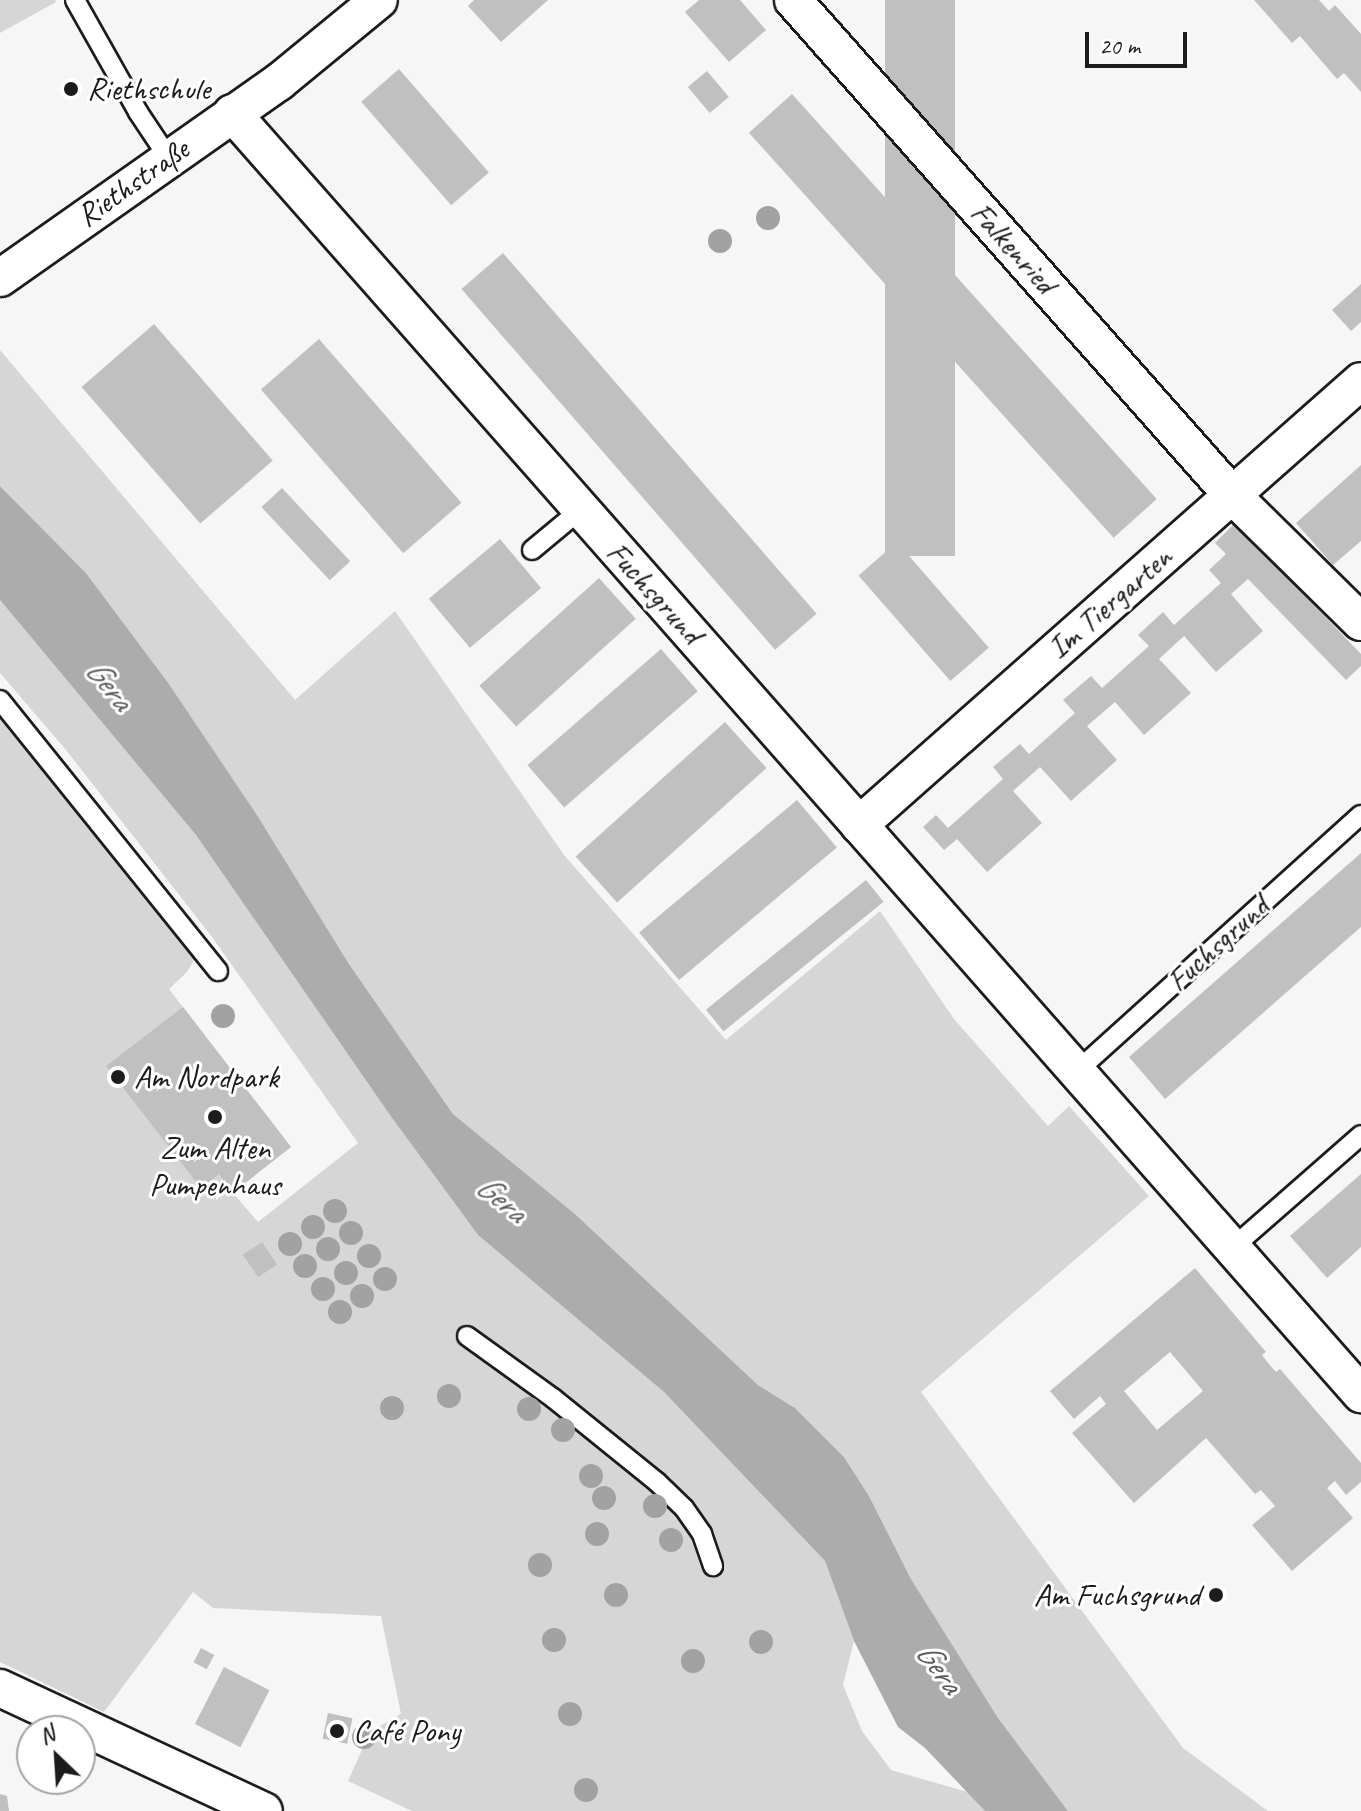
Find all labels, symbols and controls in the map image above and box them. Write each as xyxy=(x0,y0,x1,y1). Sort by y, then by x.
scale bar xyxy=(1089,16,1191,66)
text: 20 m xyxy=(1099,31,1140,61)
place label: Riethschule xyxy=(87,70,210,108)
marker: Riethschule xyxy=(62,80,80,98)
street label: Riethstraße xyxy=(70,131,196,235)
street label: Falkenried xyxy=(962,194,1064,302)
street label: Fuchsgrund xyxy=(598,534,710,652)
street label: Im Tiergarten xyxy=(1040,539,1180,667)
water label: Gera xyxy=(77,650,143,718)
street label: Fuchsgrund xyxy=(1159,888,1277,1000)
place label: Am Nordpark xyxy=(134,1058,278,1096)
marker: Am Nordpark xyxy=(109,1068,127,1086)
marker: Zum Alten Pumpenhaus xyxy=(206,1108,224,1126)
place label: Zum Alten Pumpenhaus xyxy=(149,1130,281,1205)
water label: Gera xyxy=(468,1165,536,1231)
place label: Am Fuchsgrund xyxy=(1034,1576,1200,1614)
marker: Am Fuchsgrund xyxy=(1207,1586,1225,1604)
water label: Gera xyxy=(908,1633,972,1701)
place label: Café Pony xyxy=(353,1712,460,1750)
north arrow xyxy=(16,1715,96,1795)
text: N xyxy=(35,1719,59,1751)
marker: Café Pony xyxy=(328,1722,346,1740)

